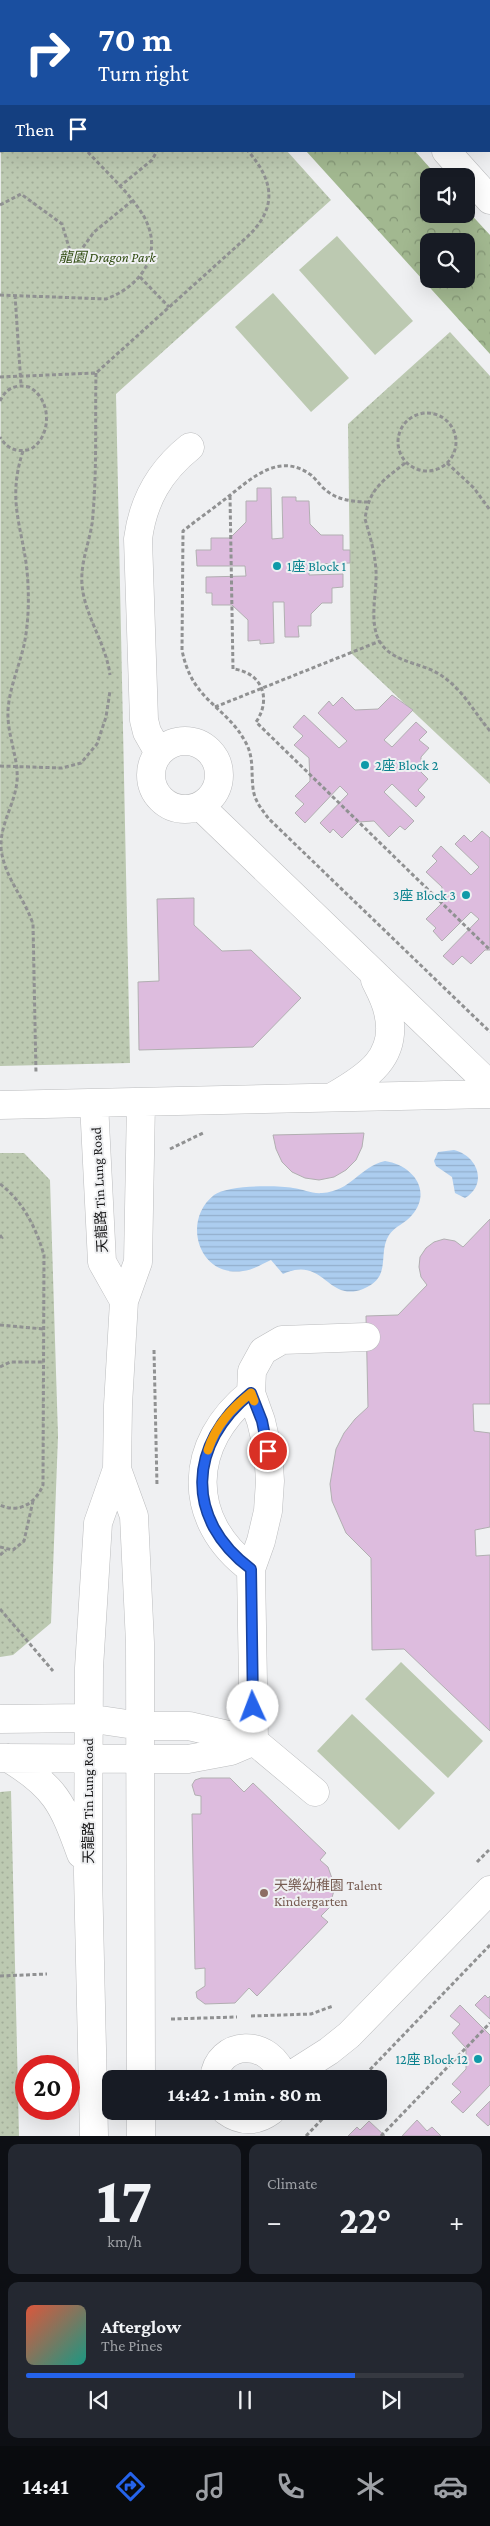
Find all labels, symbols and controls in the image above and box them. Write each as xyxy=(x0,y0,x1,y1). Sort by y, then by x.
icon: right xyxy=(15,20,80,85)
text: 70 m xyxy=(98,20,172,59)
text: Turn right xyxy=(98,61,189,86)
icon: arrive xyxy=(64,115,92,143)
text: Then xyxy=(15,119,54,140)
map controls xyxy=(420,168,475,288)
button: sound xyxy=(420,168,475,223)
button: search xyxy=(420,233,475,288)
park label: 龍園 Dragon Park xyxy=(58,249,156,265)
place label: 1座 Block 1 xyxy=(287,558,347,574)
marker: 1座 Block 1 xyxy=(271,560,283,572)
place label: 2座 Block 2 xyxy=(375,757,439,773)
marker: 2座 Block 2 xyxy=(359,759,371,771)
place label: 3座 Block 3 xyxy=(393,887,456,903)
marker: 3座 Block 3 xyxy=(460,889,472,901)
street label: 天龍路 Tin Lung Road xyxy=(88,1126,110,1253)
pin xyxy=(247,1430,289,1472)
icon: arrive xyxy=(254,1437,282,1465)
position arrow xyxy=(226,1680,278,1732)
street label: 天龍路 Tin Lung Road xyxy=(80,1738,96,1864)
place label: 天樂幼稚園 Talent Kindergarten xyxy=(274,1877,383,1909)
marker: 天樂幼稚園 Talent Kindergarten xyxy=(258,1887,270,1899)
place label: 12座 Block 12 xyxy=(395,2051,468,2067)
marker: 12座 Block 12 xyxy=(472,2053,484,2065)
speed limit sign: 20 xyxy=(15,2055,80,2120)
text: 14:42 · 1 min · 80 m xyxy=(168,2084,321,2105)
text: 17 xyxy=(97,2164,152,2236)
text: Climate xyxy=(267,2175,317,2192)
text: 22° xyxy=(339,2199,392,2241)
text: − xyxy=(267,2206,282,2237)
text: + xyxy=(449,2206,464,2237)
text: km/h xyxy=(107,2233,142,2250)
text: Afterglow xyxy=(101,2316,181,2337)
text: The Pines xyxy=(101,2337,162,2354)
icon: previous xyxy=(85,2386,113,2414)
icon: pause xyxy=(231,2386,259,2414)
icon: next xyxy=(377,2386,405,2414)
icon: directions xyxy=(113,2469,148,2504)
icon: music xyxy=(193,2469,228,2504)
icon: phone xyxy=(273,2469,308,2504)
icon: climate xyxy=(353,2469,388,2504)
icon: car xyxy=(433,2469,468,2504)
text: 14:41 xyxy=(22,2474,69,2499)

